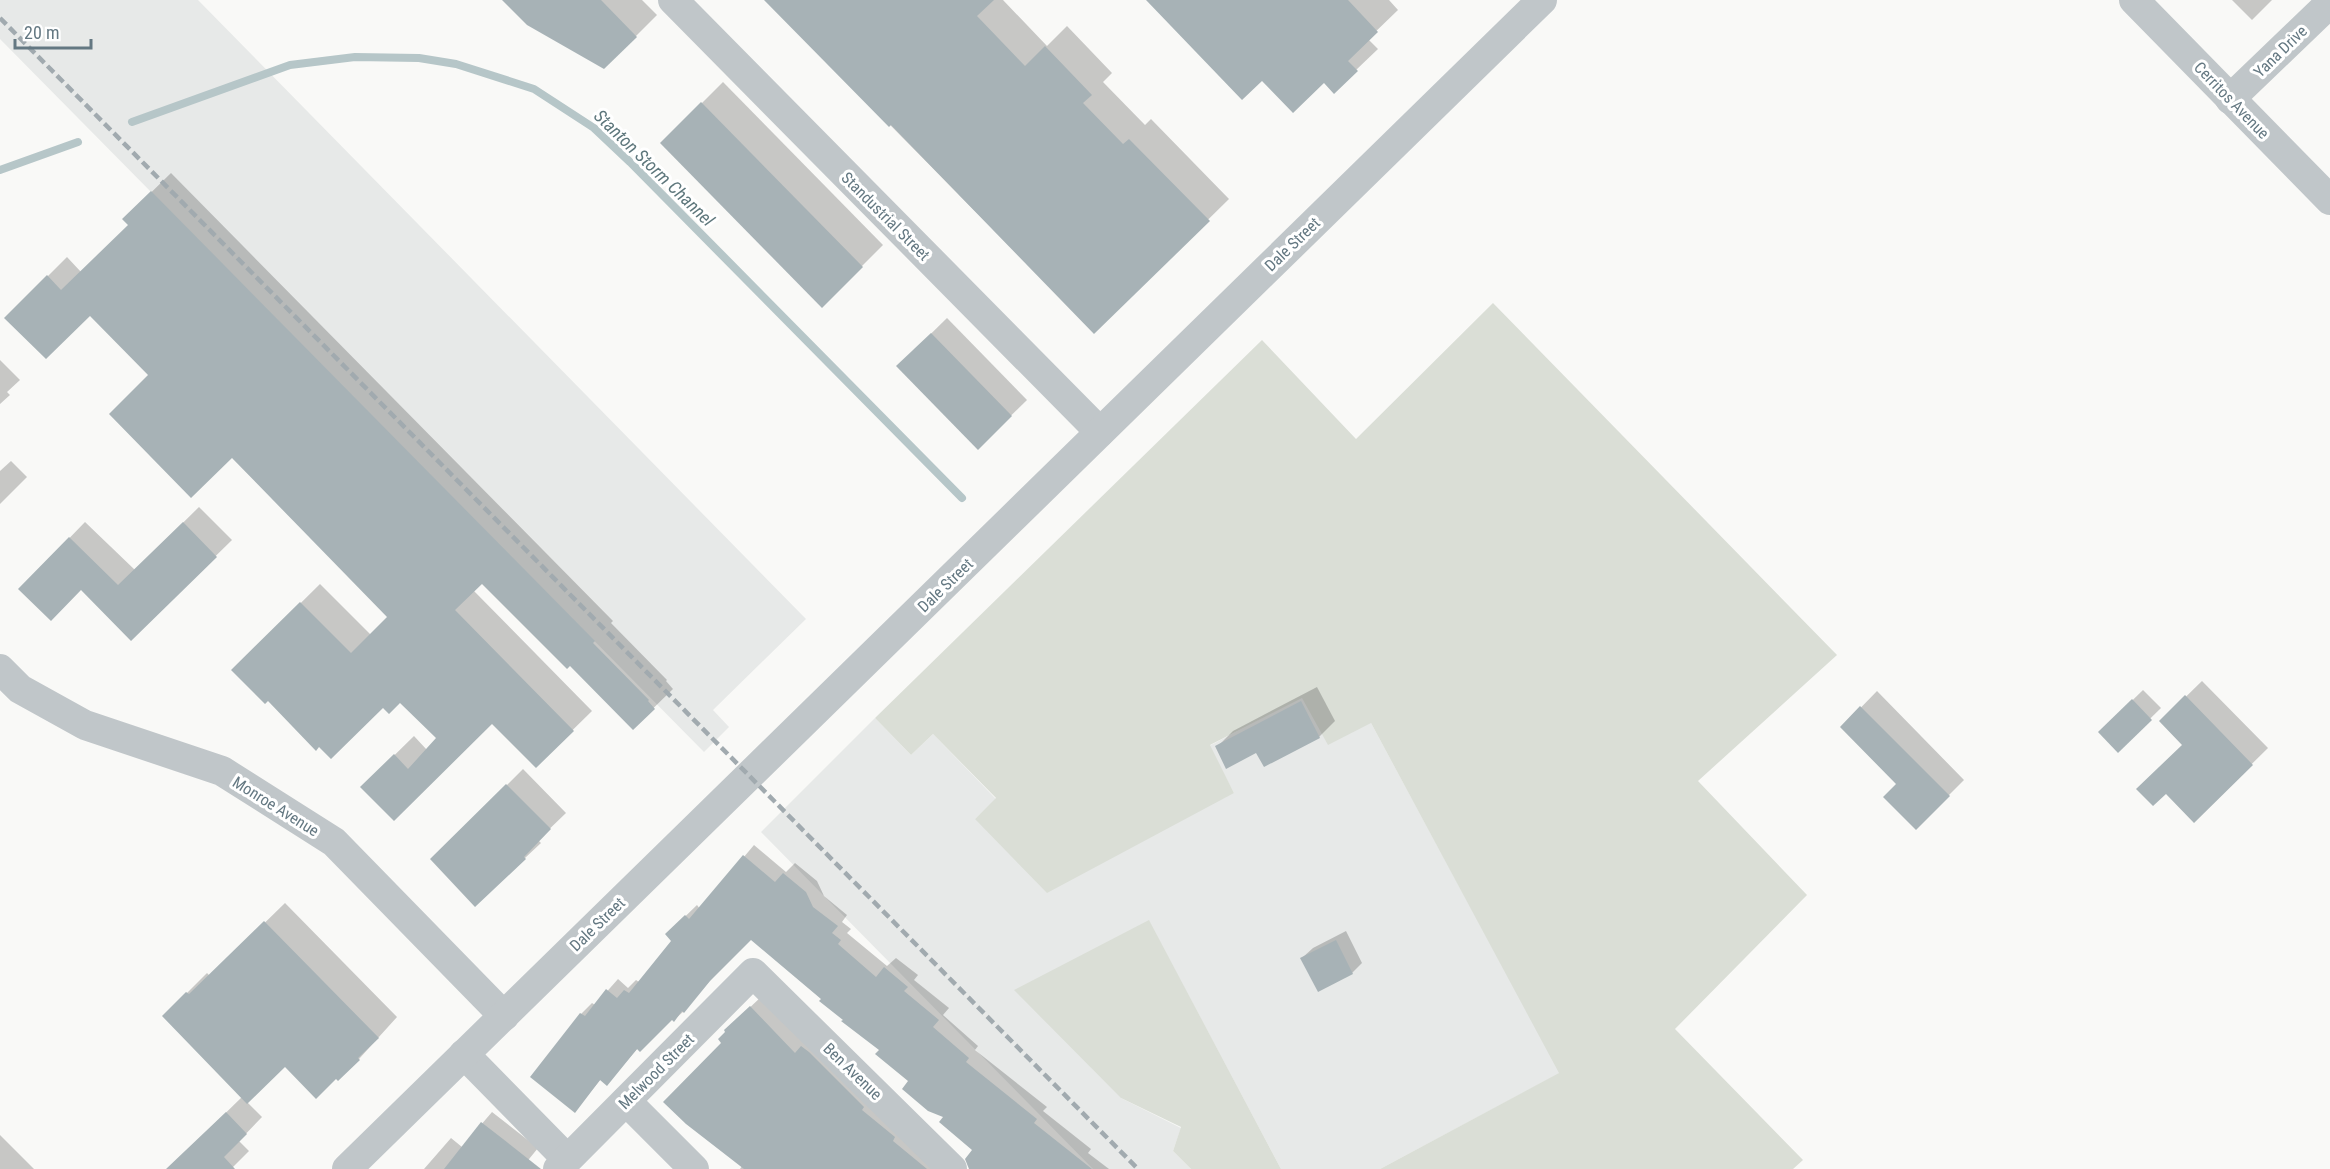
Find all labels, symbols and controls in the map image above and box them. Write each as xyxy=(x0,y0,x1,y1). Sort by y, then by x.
scale bar xyxy=(15,12,92,50)
street label: Yana Drive xyxy=(2250,21,2311,81)
text: 20 m xyxy=(24,22,59,43)
street label: Cerritos Avenue xyxy=(2190,58,2273,143)
water label: Stanton Storm Channel xyxy=(590,105,719,231)
street label: Standustrial Street xyxy=(837,168,934,265)
street label: Dale Street xyxy=(1261,213,1324,275)
street label: Dale Street xyxy=(914,554,977,616)
street label: Monroe Avenue xyxy=(229,772,322,840)
street label: Dale Street xyxy=(566,893,629,955)
street label: Melwood Street xyxy=(615,1030,698,1113)
street label: Ben Avenue xyxy=(820,1039,886,1104)

